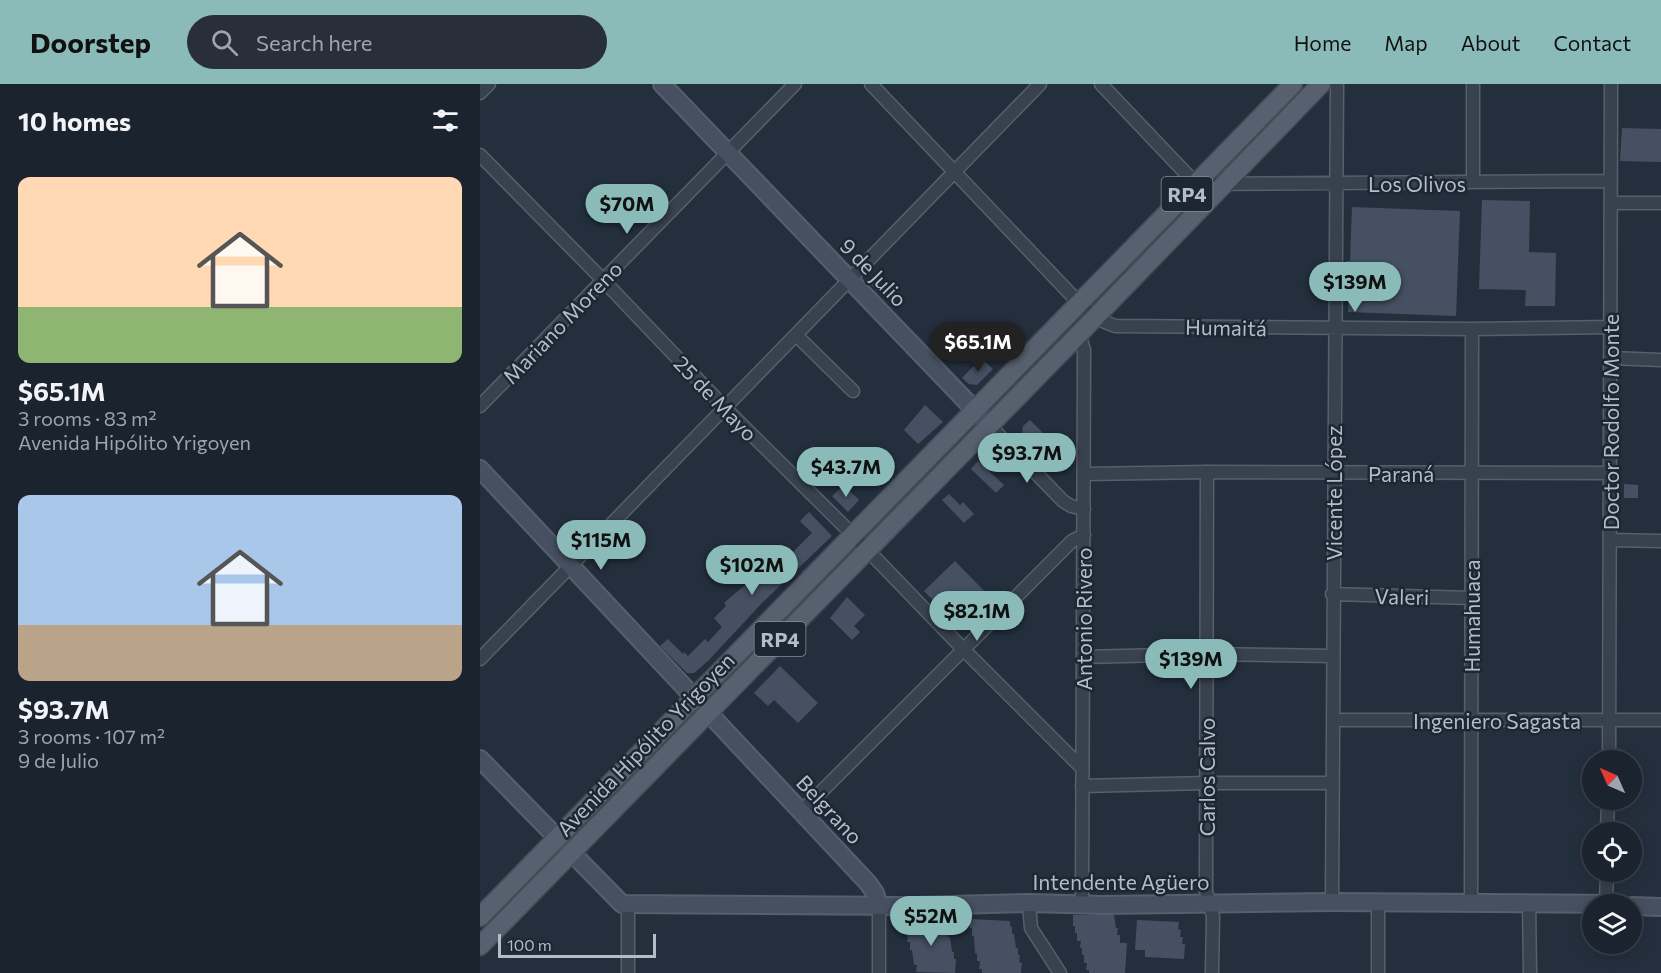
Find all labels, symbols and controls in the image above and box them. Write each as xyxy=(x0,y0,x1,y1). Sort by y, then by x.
search box xyxy=(187,15,607,69)
text: Doorstep xyxy=(30,25,151,59)
icon: search xyxy=(208,26,241,59)
text: Search here xyxy=(256,29,372,56)
text: Home xyxy=(1294,30,1351,55)
text: Map xyxy=(1384,30,1428,55)
text: About xyxy=(1461,30,1520,55)
text: Contact xyxy=(1553,30,1631,55)
icon: filters xyxy=(429,104,462,137)
text: 10 homes xyxy=(18,105,131,136)
street label: Los Olivos xyxy=(1368,171,1466,196)
road number: RP4 xyxy=(1162,177,1212,211)
pin: $70M xyxy=(591,184,663,235)
text: $70M xyxy=(600,191,654,215)
icon: home xyxy=(186,216,294,324)
street label: 9 de Julio xyxy=(835,233,913,311)
street label: Mariano Moreno xyxy=(497,256,627,388)
pin: $139M xyxy=(1313,262,1397,313)
text: $139M xyxy=(1323,269,1387,293)
street label: Humaitá xyxy=(1185,314,1267,340)
street label: Doctor Rodolfo Monte xyxy=(1598,314,1623,530)
pin: $65.1M xyxy=(929,322,1027,373)
text: $65.1M xyxy=(944,329,1012,353)
street label: 25 de Mayo xyxy=(669,350,763,446)
text: $65.1M xyxy=(18,375,106,406)
text: 3 rooms · 83 m² xyxy=(18,406,157,430)
street label: Vicente López xyxy=(1321,425,1346,561)
text: Avenida Hipólito Yrigoyen xyxy=(18,430,251,454)
pin: $93.7M xyxy=(978,433,1076,484)
text: $93.7M xyxy=(992,440,1062,464)
pin: $43.7M xyxy=(797,447,895,498)
text: $43.7M xyxy=(811,454,881,478)
street label: Paraná xyxy=(1368,461,1434,486)
pin: $115M xyxy=(559,520,643,571)
text: $115M xyxy=(571,527,631,551)
icon: home xyxy=(186,534,294,642)
pin: $102M xyxy=(710,545,794,596)
street label: Antonio Rivero xyxy=(1071,547,1096,691)
text: $102M xyxy=(720,552,784,576)
street label: Humahuaca xyxy=(1459,560,1484,672)
street label: Valeri xyxy=(1375,583,1429,609)
pin: $82.1M xyxy=(928,591,1026,642)
text: $82.1M xyxy=(943,598,1011,622)
road number: RP4 xyxy=(754,622,806,656)
pin: $139M xyxy=(1149,639,1233,690)
text: $139M xyxy=(1159,646,1223,670)
street label: Avenida Hipólito Yrigoyen xyxy=(551,647,739,841)
text: $93.7M xyxy=(18,693,110,724)
street label: Ingeniero Sagasta xyxy=(1413,708,1581,733)
street label: Carlos Calvo xyxy=(1194,718,1219,836)
text: 3 rooms · 107 m² xyxy=(18,724,165,748)
text: 9 de Julio xyxy=(18,748,99,772)
north arrow xyxy=(1582,750,1642,810)
map controls xyxy=(1582,750,1642,954)
street label: Belgrano xyxy=(792,769,868,849)
button: locate xyxy=(1582,822,1642,882)
street label: Intendente Agüero xyxy=(1032,869,1210,894)
button: layers xyxy=(1582,894,1642,954)
pin: $52M xyxy=(895,896,967,947)
text: $52M xyxy=(904,903,958,927)
scale bar xyxy=(498,931,656,958)
text: 100 m xyxy=(507,935,552,954)

